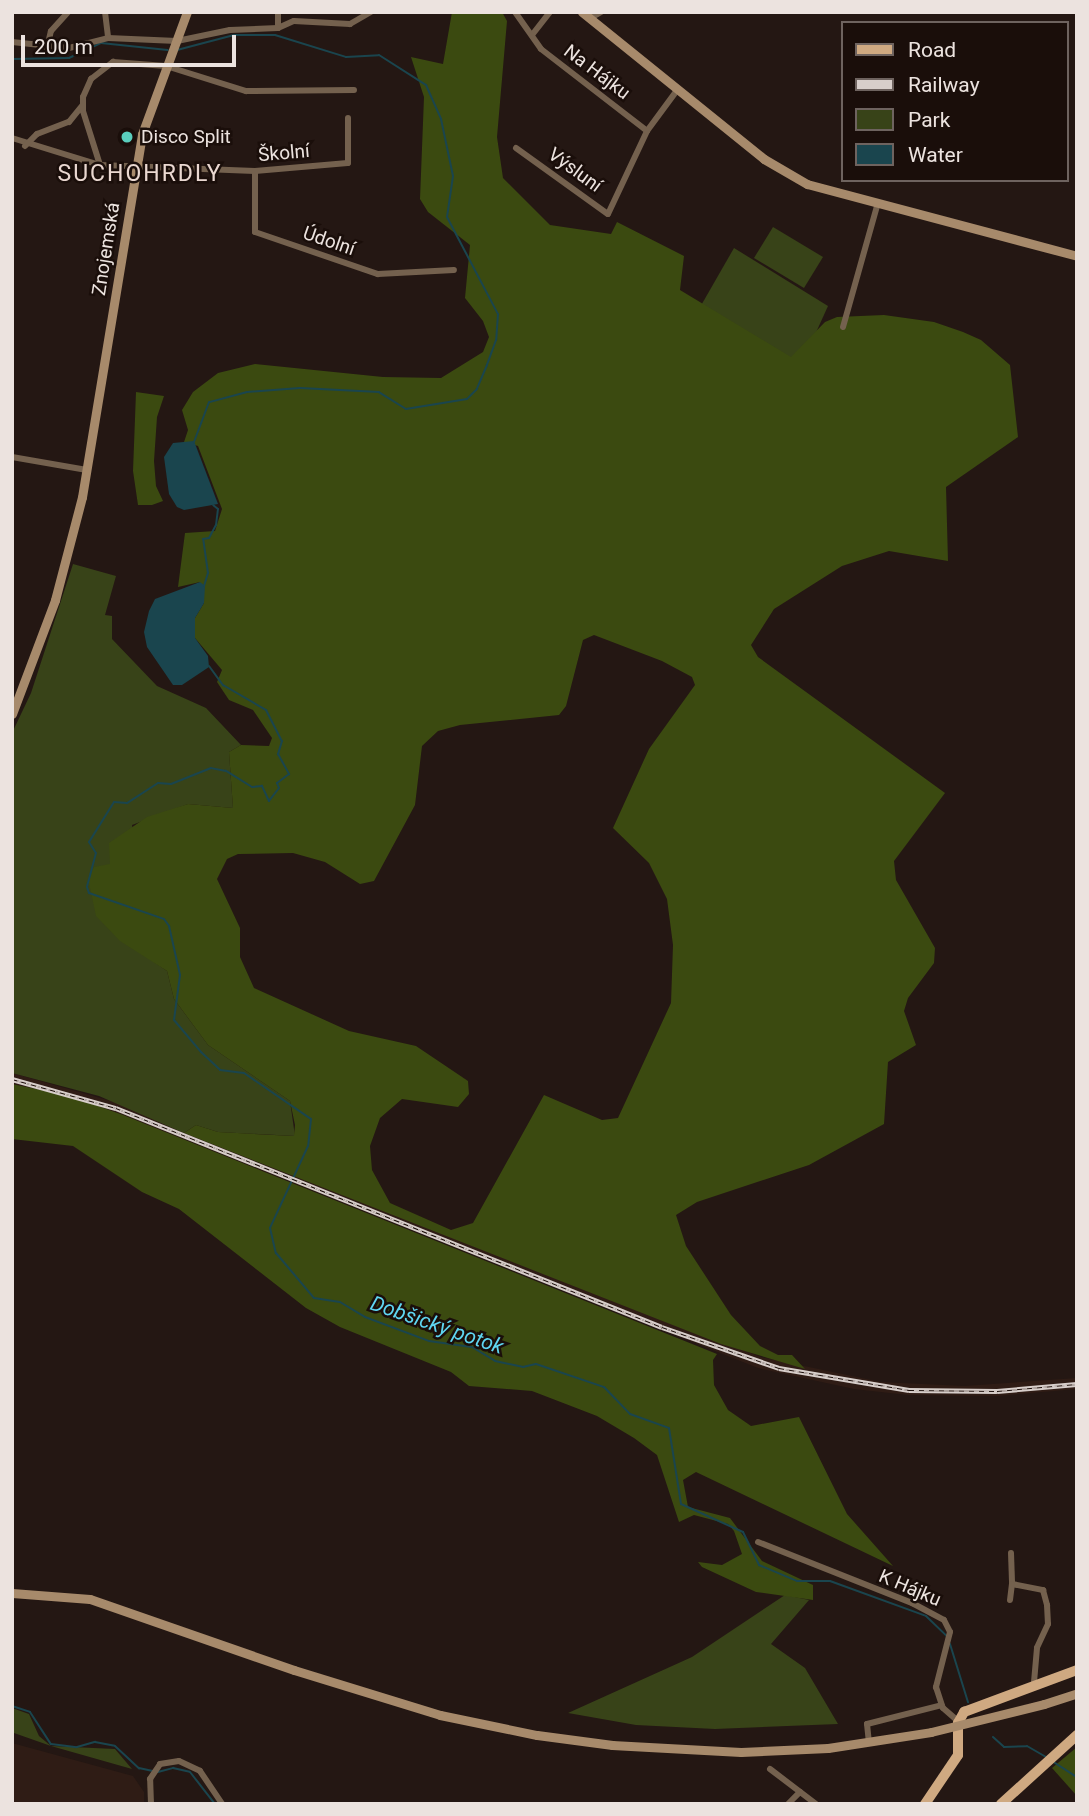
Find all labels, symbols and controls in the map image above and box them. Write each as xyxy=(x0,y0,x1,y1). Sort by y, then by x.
scale bar xyxy=(24,21,240,65)
legend xyxy=(841,21,1068,182)
text: 200 m xyxy=(34,35,93,59)
text: Road xyxy=(908,38,956,62)
street label: Na Hájku xyxy=(559,40,635,104)
text: Railway xyxy=(908,73,980,97)
text: Park xyxy=(908,108,950,132)
place label: Disco Split xyxy=(141,126,231,148)
marker: Disco Split xyxy=(119,129,135,145)
street label: Školní xyxy=(257,139,311,167)
street label: Výsluní xyxy=(544,143,606,197)
text: Water xyxy=(908,143,963,167)
district label: SUCHOHRDLY xyxy=(59,160,221,188)
street label: Znojemská xyxy=(87,201,125,297)
street label: Údolní xyxy=(300,221,358,261)
water label: Dobšický potok xyxy=(367,1290,507,1360)
street label: K Hájku xyxy=(876,1565,944,1611)

